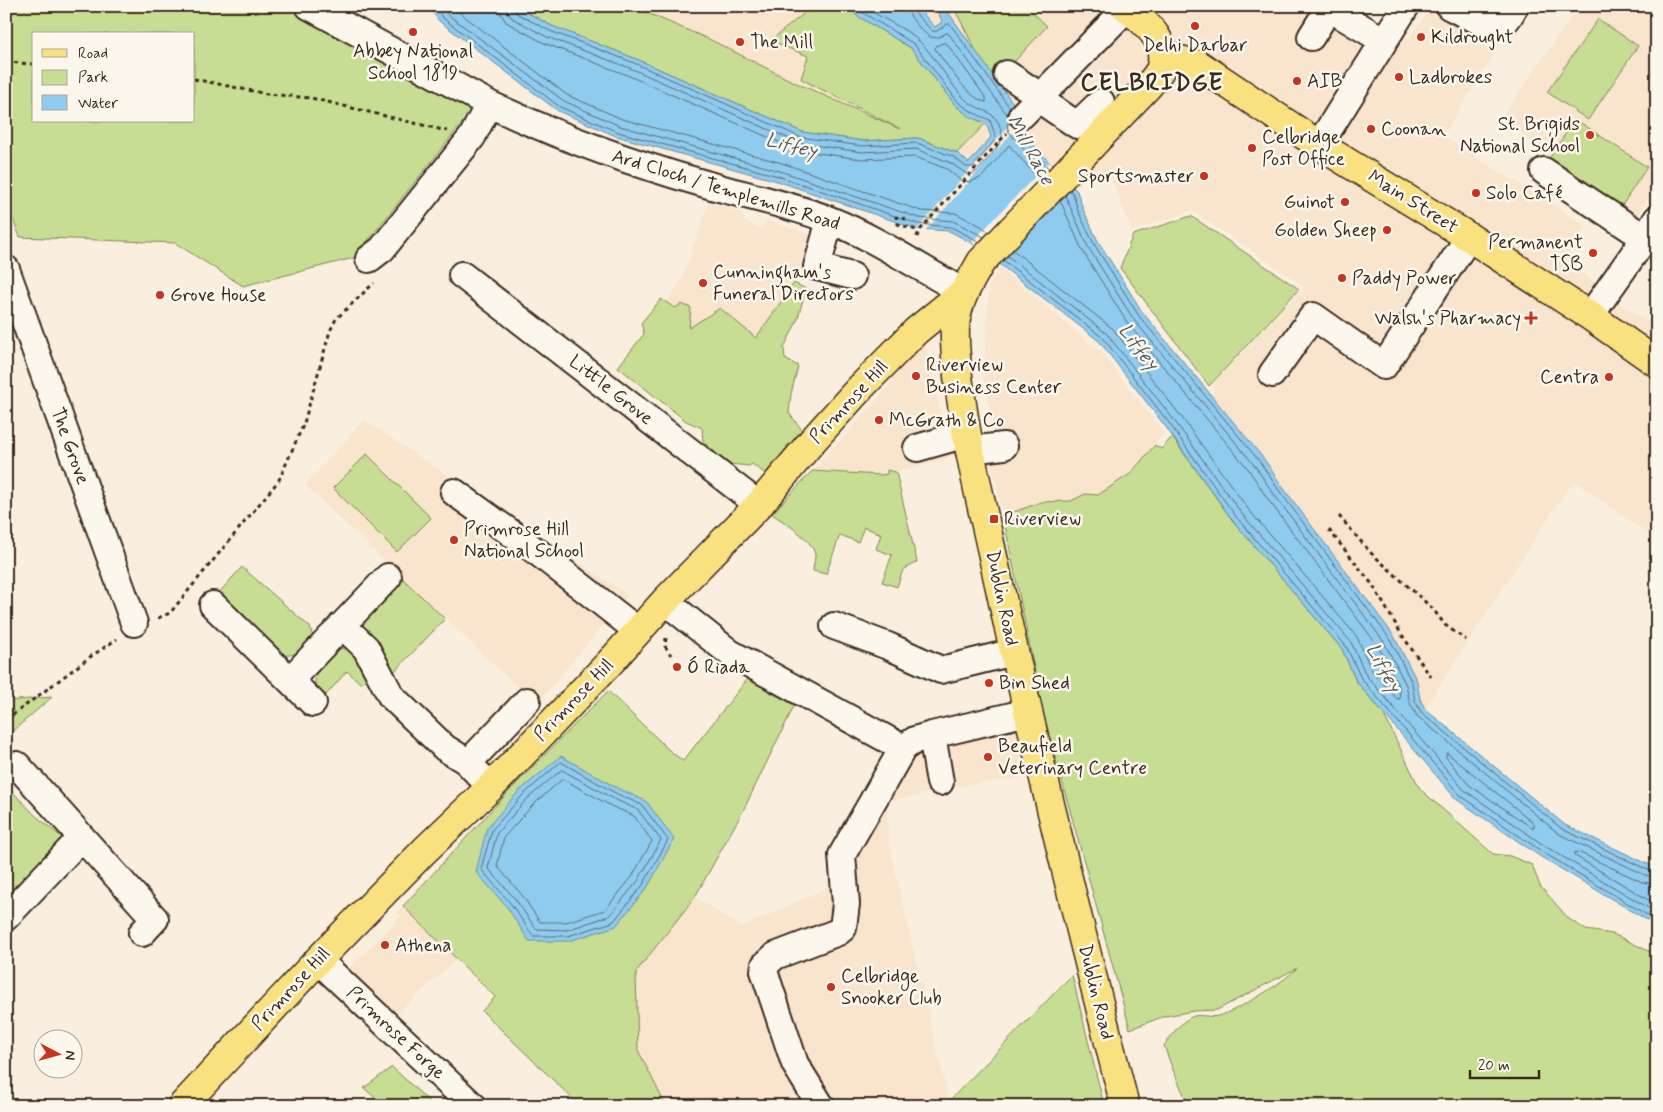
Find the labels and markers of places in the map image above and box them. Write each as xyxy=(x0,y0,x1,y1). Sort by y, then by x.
marker: Delhi Darbar xyxy=(1189,20,1201,32)
place label: Kildrought xyxy=(1431,25,1514,51)
marker: Abbey National School 1819 xyxy=(407,26,419,38)
place label: The Mill xyxy=(750,30,814,55)
marker: Kildrought xyxy=(1415,31,1427,43)
place label: Delhi Darbar xyxy=(1143,33,1247,58)
marker: The Mill xyxy=(734,36,746,48)
place label: Abbey National School 1819 xyxy=(353,39,473,86)
place label: Ladbrokes xyxy=(1409,65,1492,90)
place label: AIB xyxy=(1307,69,1342,94)
marker: Ladbrokes xyxy=(1393,71,1405,83)
marker: AIB xyxy=(1291,75,1303,87)
place label: St. Brigids National School xyxy=(1460,112,1580,159)
place label: Coonan xyxy=(1381,117,1446,142)
marker: Coonan xyxy=(1365,123,1377,135)
place label: Celbridge Post Office xyxy=(1262,125,1345,172)
marker: St. Brigids National School xyxy=(1584,129,1596,141)
marker: Celbridge Post Office xyxy=(1246,142,1258,154)
place label: Sportsmaster xyxy=(1078,164,1194,189)
marker: Sportsmaster xyxy=(1198,170,1210,182)
place label: Solo Café xyxy=(1486,181,1562,206)
marker: Solo Café xyxy=(1470,187,1482,199)
place label: Guinot xyxy=(1284,190,1335,215)
marker: Guinot xyxy=(1339,196,1351,208)
place label: Golden Sheep xyxy=(1274,218,1377,243)
marker: Golden Sheep xyxy=(1381,224,1393,236)
place label: Permanent TSB xyxy=(1488,230,1583,277)
marker: Permanent TSB xyxy=(1587,247,1599,259)
place label: Cunningham's Funeral Directors xyxy=(713,260,854,307)
place label: Paddy Power xyxy=(1352,266,1457,292)
marker: Paddy Power xyxy=(1336,272,1348,284)
marker: Cunningham's Funeral Directors xyxy=(697,277,709,289)
place label: Grove House xyxy=(170,283,266,308)
marker: Grove House xyxy=(154,289,166,301)
place label: Walsh's Pharmacy xyxy=(1375,306,1521,332)
marker: Walsh's Pharmacy xyxy=(1525,312,1537,324)
place label: Riverview Business Center xyxy=(926,353,1062,400)
place label: Centra xyxy=(1540,365,1599,390)
marker: Riverview Business Center xyxy=(910,370,922,382)
marker: Centra xyxy=(1603,371,1615,383)
place label: McGrath & Co xyxy=(889,408,1004,433)
marker: McGrath & Co xyxy=(873,414,885,426)
place label: Riverview xyxy=(1004,507,1081,532)
marker: Riverview xyxy=(988,513,1000,525)
place label: Primrose Hill National School xyxy=(464,517,584,564)
marker: Primrose Hill National School xyxy=(448,534,460,546)
place label: Ó Riada xyxy=(687,655,750,680)
marker: Ó Riada xyxy=(671,661,683,673)
place label: Bin Shed xyxy=(999,671,1070,696)
marker: Bin Shed xyxy=(983,677,995,689)
place label: Beaufield Veterinary Centre xyxy=(998,734,1147,781)
marker: Beaufield Veterinary Centre xyxy=(982,751,994,763)
place label: Athena xyxy=(395,933,452,958)
marker: Athena xyxy=(379,939,391,951)
place label: Celbridge Snooker Club xyxy=(841,964,942,1011)
marker: Celbridge Snooker Club xyxy=(825,981,837,993)

